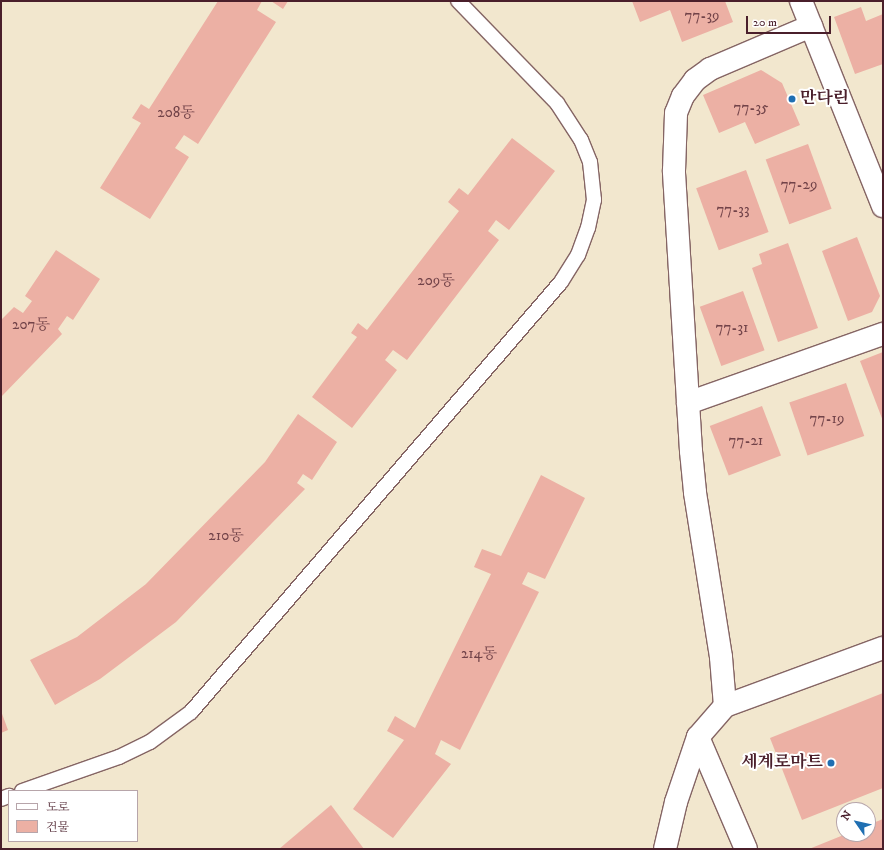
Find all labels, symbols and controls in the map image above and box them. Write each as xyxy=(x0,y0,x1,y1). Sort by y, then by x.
house number: 77-39 xyxy=(685,7,719,25)
scale bar xyxy=(748,8,833,34)
text: 20 m xyxy=(753,15,777,30)
place label: 만다린 xyxy=(800,89,849,109)
marker: 만다린 xyxy=(787,94,797,104)
house number: 77-35 xyxy=(734,99,768,117)
house number: 208동 xyxy=(157,104,195,122)
house number: 77-29 xyxy=(781,176,817,194)
house number: 77-33 xyxy=(716,201,750,219)
house number: 209동 xyxy=(417,272,455,290)
house number: 207동 xyxy=(12,316,50,334)
house number: 77-31 xyxy=(716,319,748,337)
house number: 77-19 xyxy=(810,410,844,428)
house number: 77-21 xyxy=(729,432,763,450)
house number: 210동 xyxy=(208,527,244,545)
house number: 214동 xyxy=(461,645,497,663)
place label: 세계로마트 xyxy=(741,753,823,773)
marker: 세계로마트 xyxy=(826,758,836,768)
legend xyxy=(8,790,138,842)
text: 도로 xyxy=(46,800,69,815)
north arrow xyxy=(836,802,876,842)
text: N xyxy=(839,808,855,824)
text: 건물 xyxy=(46,820,69,835)

